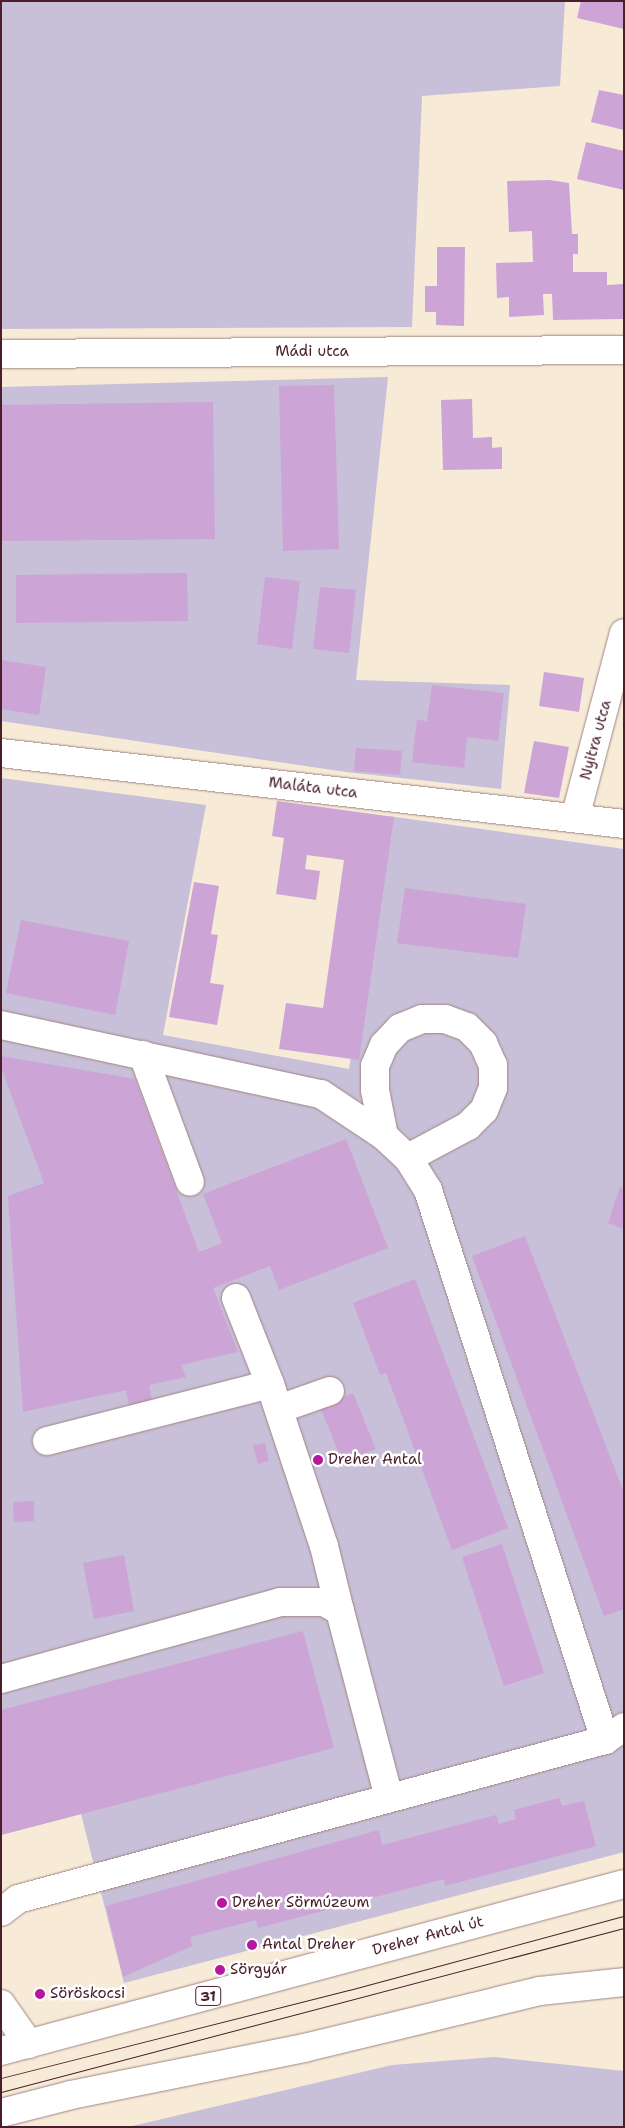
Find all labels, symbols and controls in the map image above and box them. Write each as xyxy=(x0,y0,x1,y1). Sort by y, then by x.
street label: Mádi utca xyxy=(275,343,349,361)
street label: Nyitra utca xyxy=(577,698,615,782)
street label: Maláta utca xyxy=(268,774,358,802)
place label: Dreher Antal xyxy=(328,1451,422,1469)
marker: Dreher Antal xyxy=(312,1454,324,1466)
place label: Dreher Sörmúzeum xyxy=(232,1894,369,1912)
marker: Dreher Sörmúzeum xyxy=(216,1897,228,1909)
street label: Dreher Antal út xyxy=(371,1913,485,1959)
place label: Antal Dreher xyxy=(262,1936,356,1954)
marker: Antal Dreher xyxy=(246,1939,258,1951)
place label: Sörgyár xyxy=(230,1961,287,1979)
marker: Sörgyár xyxy=(214,1964,226,1976)
road number: 31 xyxy=(194,1984,222,2008)
place label: Söröskocsi xyxy=(50,1985,125,2003)
marker: Söröskocsi xyxy=(34,1988,46,2000)

